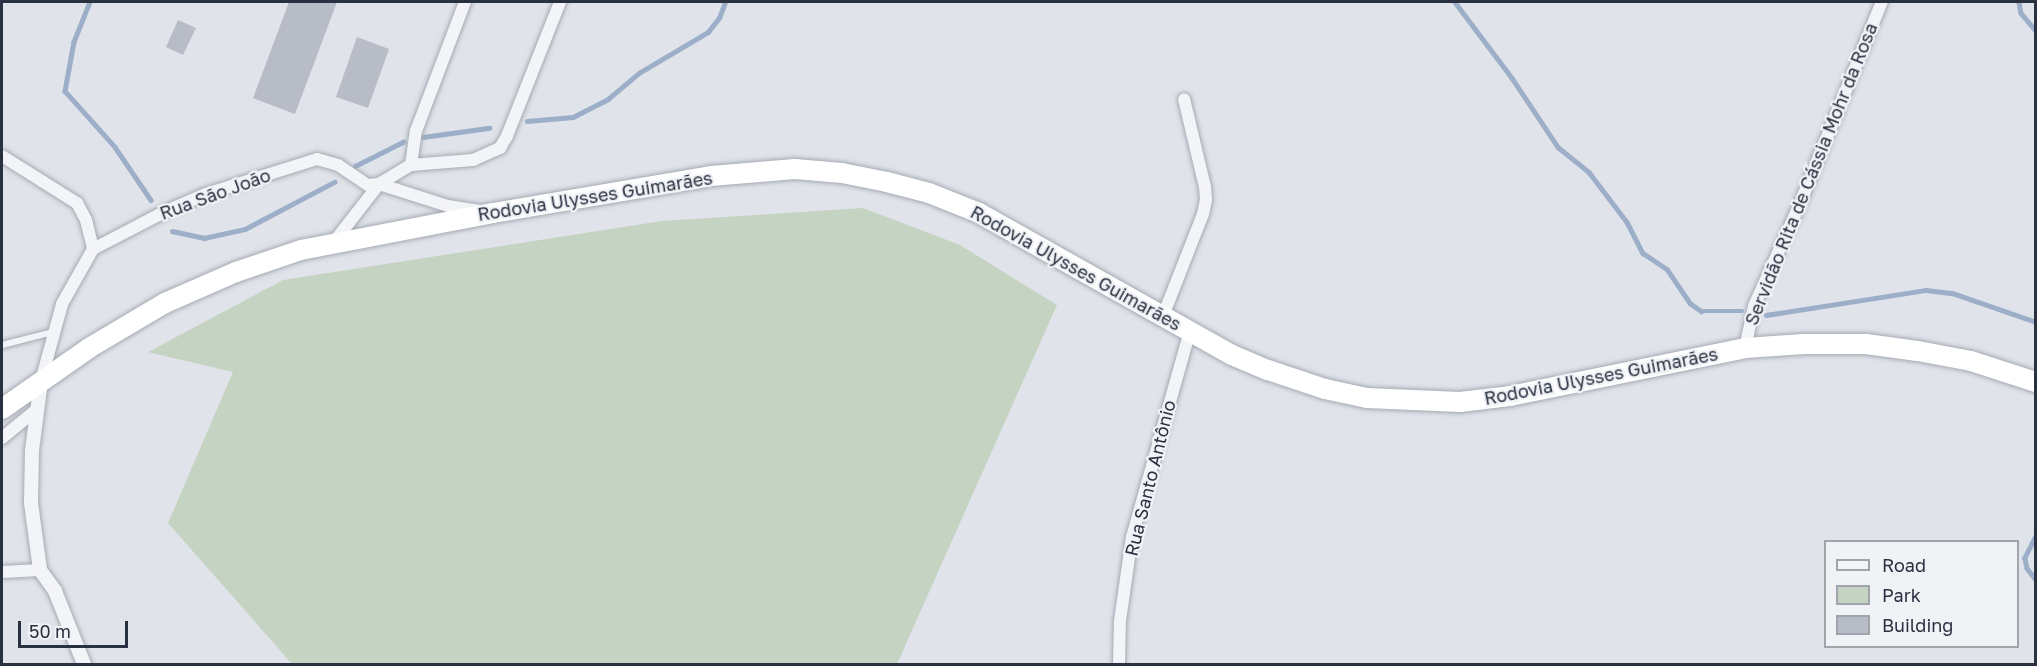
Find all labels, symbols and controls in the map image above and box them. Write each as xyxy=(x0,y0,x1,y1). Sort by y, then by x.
street label: Servidão Rita de Cássia Mohr da Rosa xyxy=(1740,20,1882,328)
street label: Rua São João xyxy=(157,164,273,224)
street label: Rodovia Ulysses Guimarães xyxy=(476,167,714,225)
street label: Rodovia Ulysses Guimarães xyxy=(967,201,1185,335)
street label: Rodovia Ulysses Guimarães xyxy=(1482,343,1720,409)
street label: Rua Santo Antônio xyxy=(1120,398,1180,558)
legend xyxy=(1824,540,2019,648)
text: Road xyxy=(1882,554,1926,576)
text: Park xyxy=(1882,584,1921,606)
scale bar xyxy=(21,609,130,647)
text: Building xyxy=(1882,614,1953,636)
text: 50 m xyxy=(29,620,71,642)

